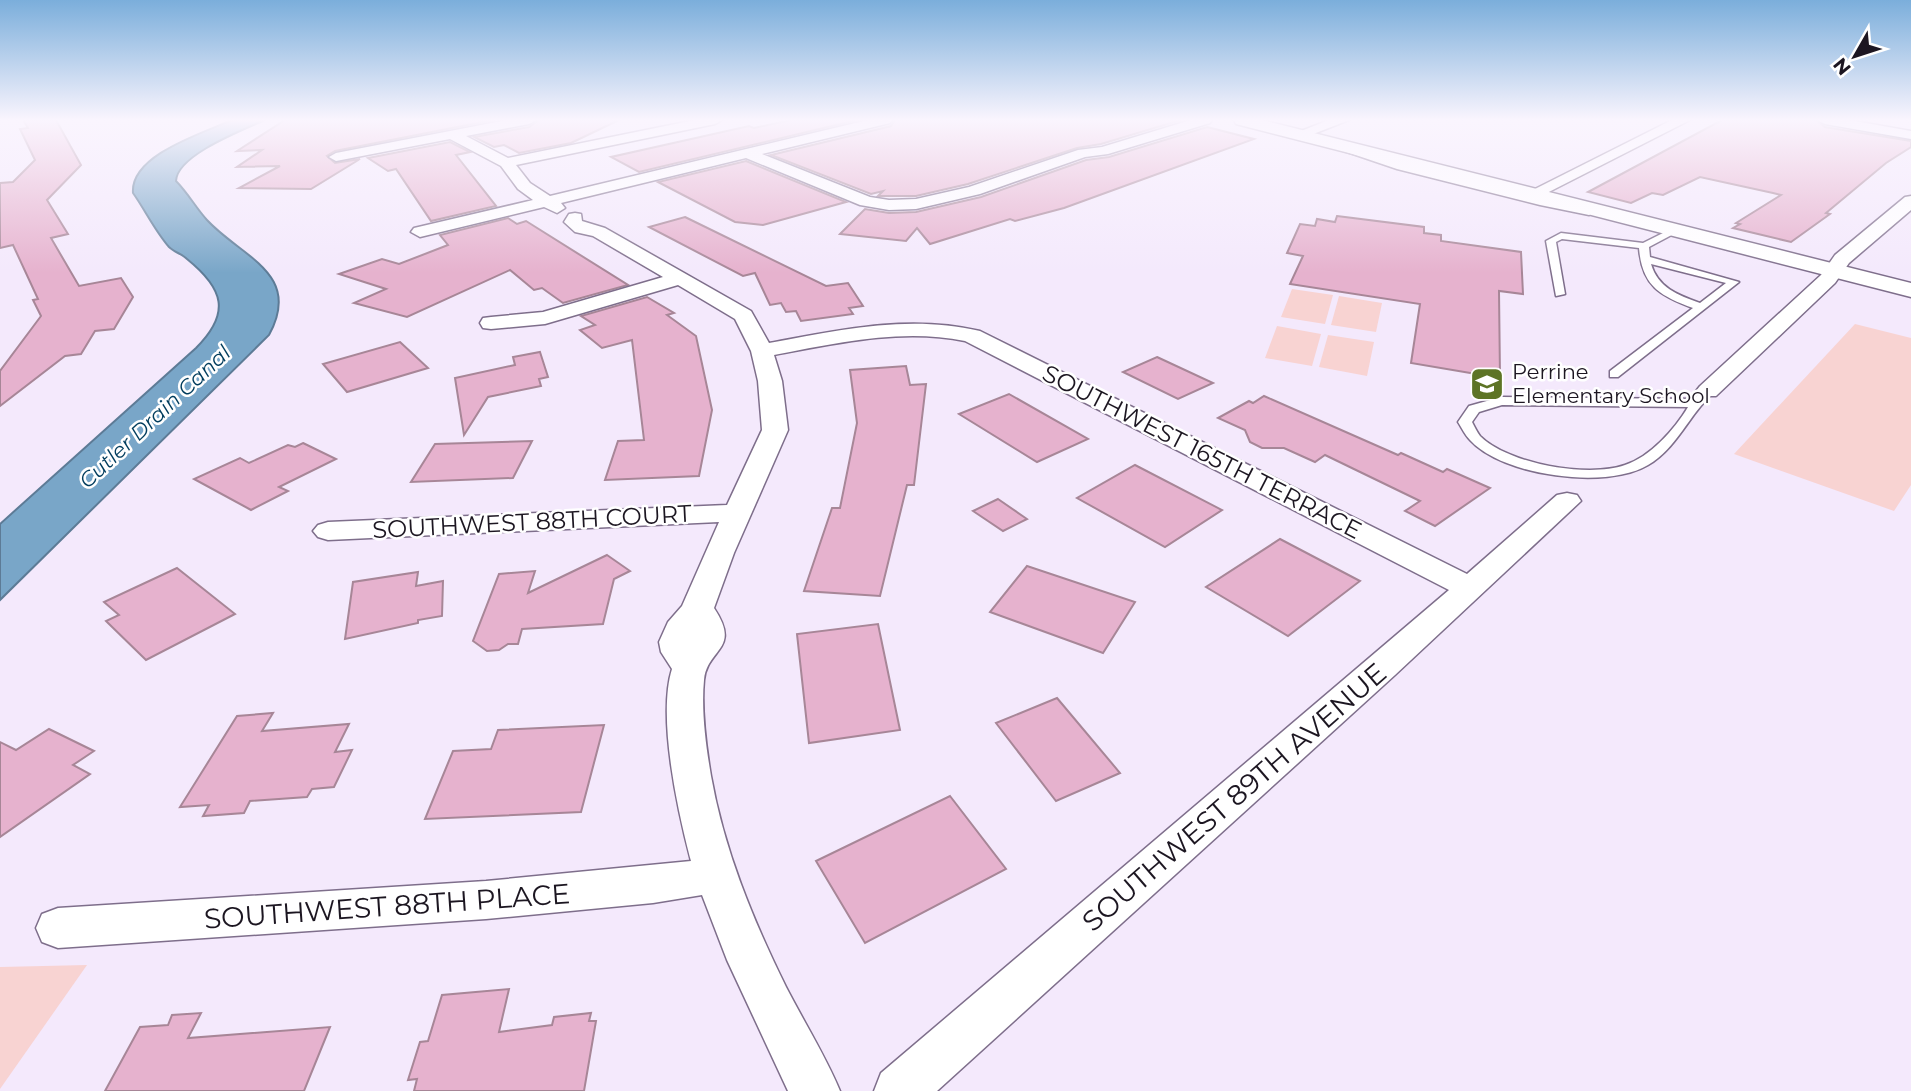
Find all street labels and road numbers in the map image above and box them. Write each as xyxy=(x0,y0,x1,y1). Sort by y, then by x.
street label: SOUTHWEST 165TH TERRACE xyxy=(1038,358,1367,545)
street label: SOUTHWEST 88TH COURT xyxy=(372,499,693,544)
street label: SOUTHWEST 89TH AVENUE xyxy=(1075,656,1393,938)
street label: SOUTHWEST 88TH PLACE xyxy=(203,876,571,936)

